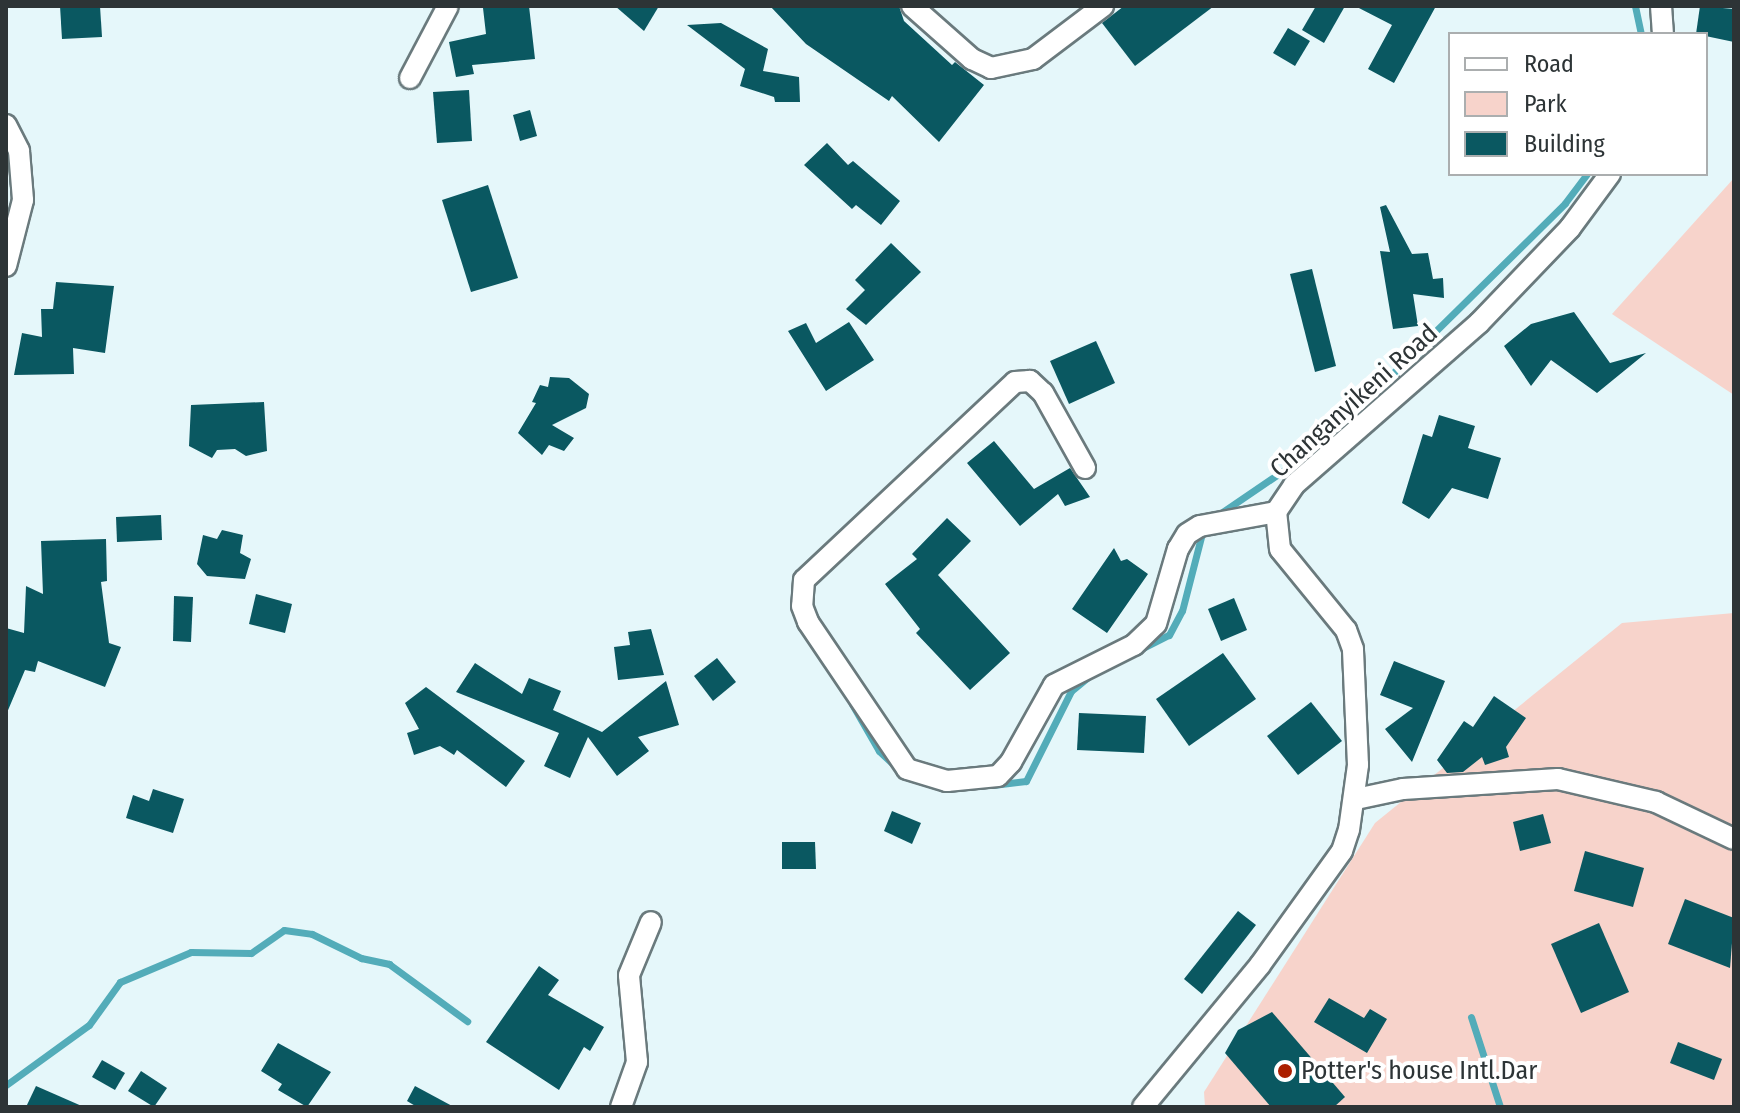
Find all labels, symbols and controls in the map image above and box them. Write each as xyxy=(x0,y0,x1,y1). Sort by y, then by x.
legend xyxy=(1448,32,1708,176)
text: Road xyxy=(1524,50,1574,78)
text: Park xyxy=(1524,90,1567,118)
text: Building xyxy=(1524,130,1605,158)
street label: Changanyikeni Road xyxy=(1264,318,1444,484)
place label: Potter's house Intl.Dar xyxy=(1301,1055,1537,1087)
marker: Potter's house Intl.Dar xyxy=(1276,1062,1294,1080)

